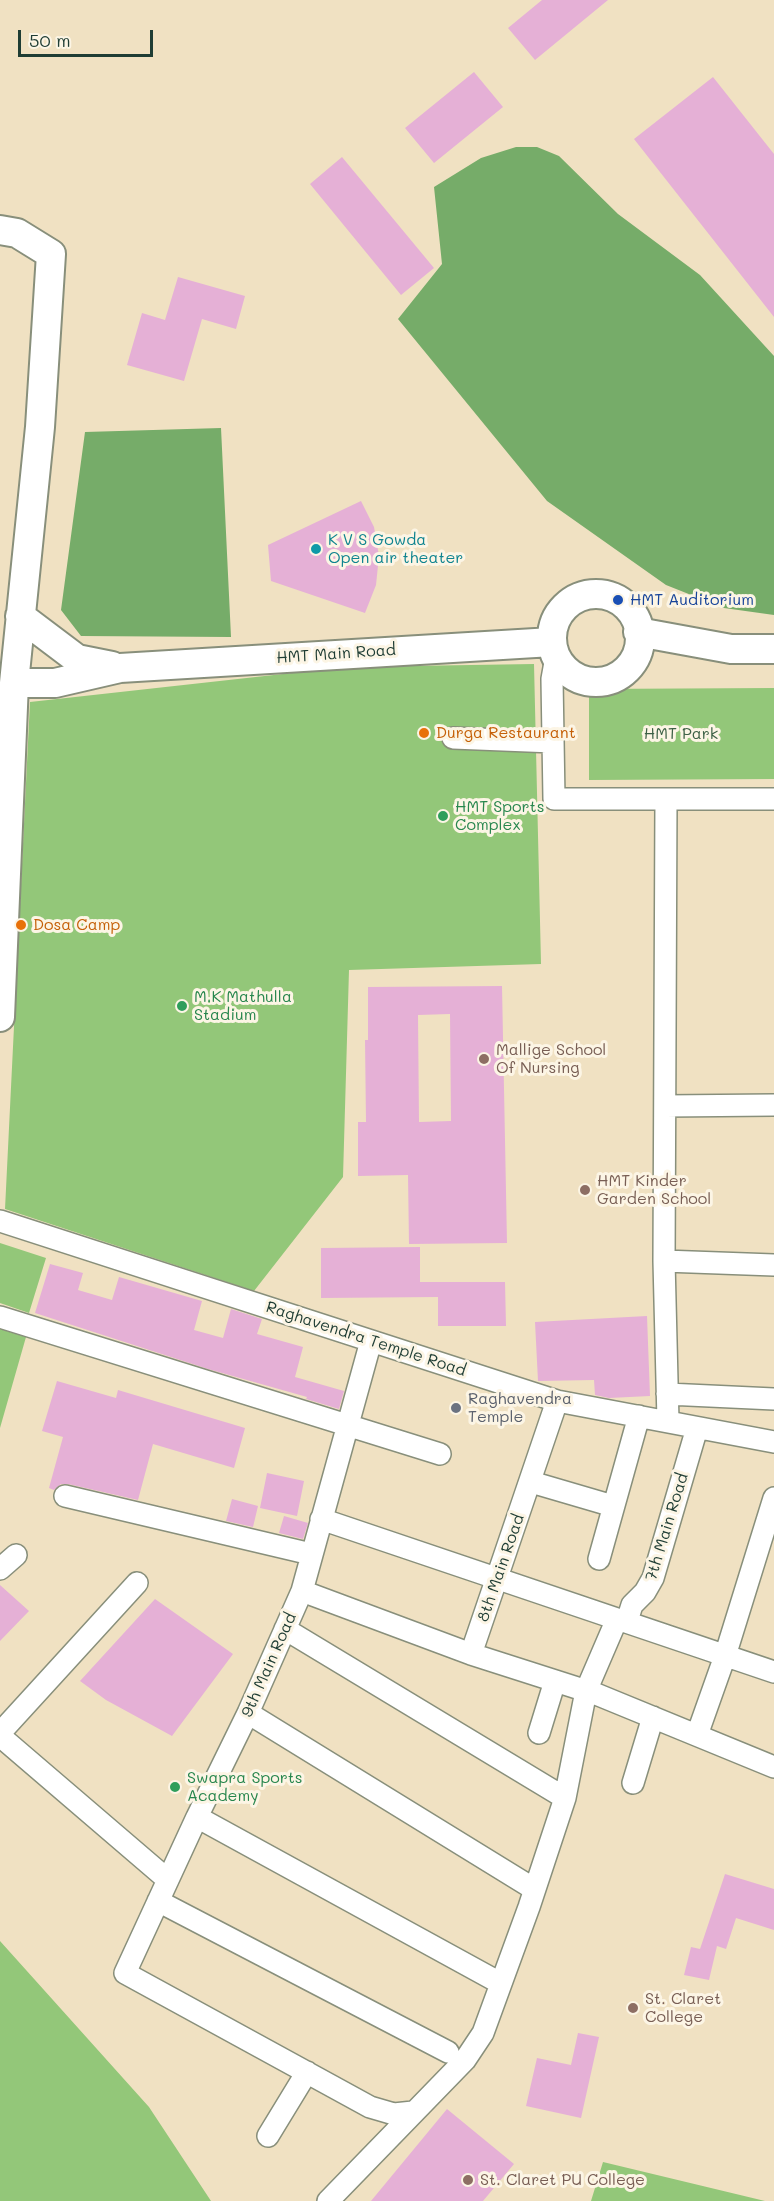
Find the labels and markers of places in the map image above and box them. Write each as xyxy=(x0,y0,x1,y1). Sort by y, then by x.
place label: K V S Gowda Open air theater xyxy=(328,530,463,568)
marker: K V S Gowda Open air theater xyxy=(309,542,323,556)
place label: HMT Auditorium xyxy=(630,590,754,610)
marker: HMT Auditorium xyxy=(611,593,625,607)
place label: Durga Restaurant xyxy=(436,723,576,743)
marker: Durga Restaurant xyxy=(417,726,431,740)
place label: HMT Sports Complex xyxy=(455,797,544,835)
marker: HMT Sports Complex xyxy=(436,809,450,823)
place label: Dosa Camp xyxy=(33,915,120,935)
marker: Dosa Camp xyxy=(14,918,28,932)
place label: M.K Mathulla Stadium xyxy=(194,987,292,1025)
marker: M.K Mathulla Stadium xyxy=(175,999,189,1013)
place label: Mallige School Of Nursing xyxy=(496,1040,606,1078)
marker: Mallige School Of Nursing xyxy=(477,1052,491,1066)
place label: HMT Kinder Garden School xyxy=(597,1171,711,1209)
marker: HMT Kinder Garden School xyxy=(578,1183,592,1197)
place label: Raghavendra Temple xyxy=(468,1389,572,1427)
marker: Raghavendra Temple xyxy=(449,1401,463,1415)
place label: Swapra Sports Academy xyxy=(187,1768,303,1806)
marker: Swapra Sports Academy xyxy=(168,1780,182,1794)
place label: St. Claret College xyxy=(645,1989,721,2027)
marker: St. Claret College xyxy=(626,2001,640,2015)
place label: St. Claret PU College xyxy=(480,2170,645,2190)
marker: St. Claret PU College xyxy=(461,2173,475,2187)

